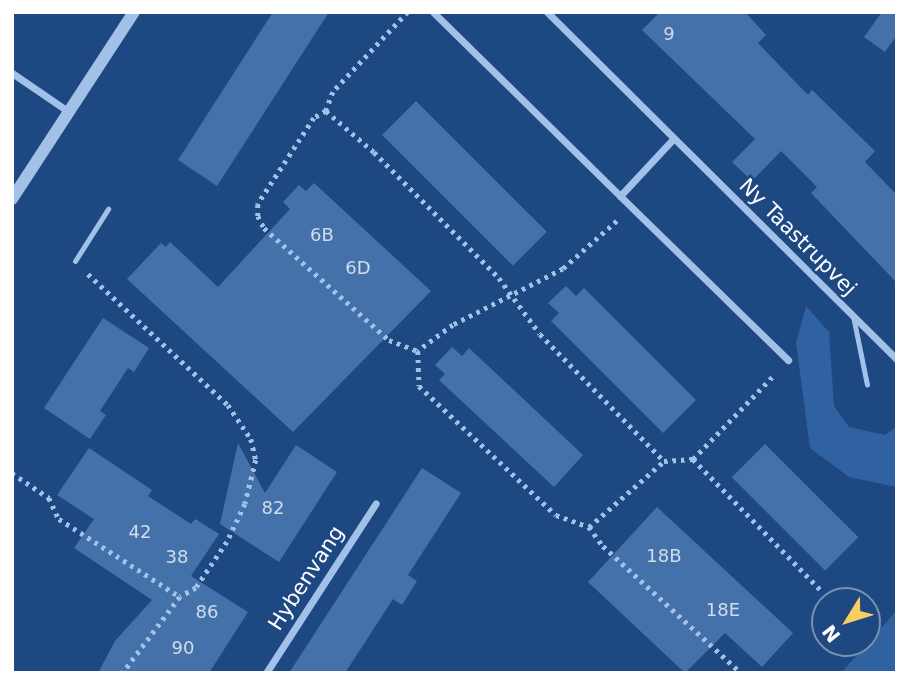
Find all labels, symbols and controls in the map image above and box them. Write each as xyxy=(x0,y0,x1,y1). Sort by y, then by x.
house number: 9 xyxy=(663,23,675,45)
street label: Ny Taastrupvej xyxy=(734,173,862,301)
house number: 6B xyxy=(310,224,334,246)
house number: 6D xyxy=(345,257,371,279)
house number: 82 xyxy=(262,497,284,519)
house number: 42 xyxy=(129,521,151,543)
street label: Hybenvang xyxy=(263,521,349,635)
house number: 18B xyxy=(646,545,682,567)
house number: 38 xyxy=(166,546,188,568)
north arrow xyxy=(811,587,881,657)
house number: 18E xyxy=(706,599,740,621)
house number: 86 xyxy=(196,601,218,623)
text: N xyxy=(817,621,845,647)
house number: 90 xyxy=(172,637,194,659)

